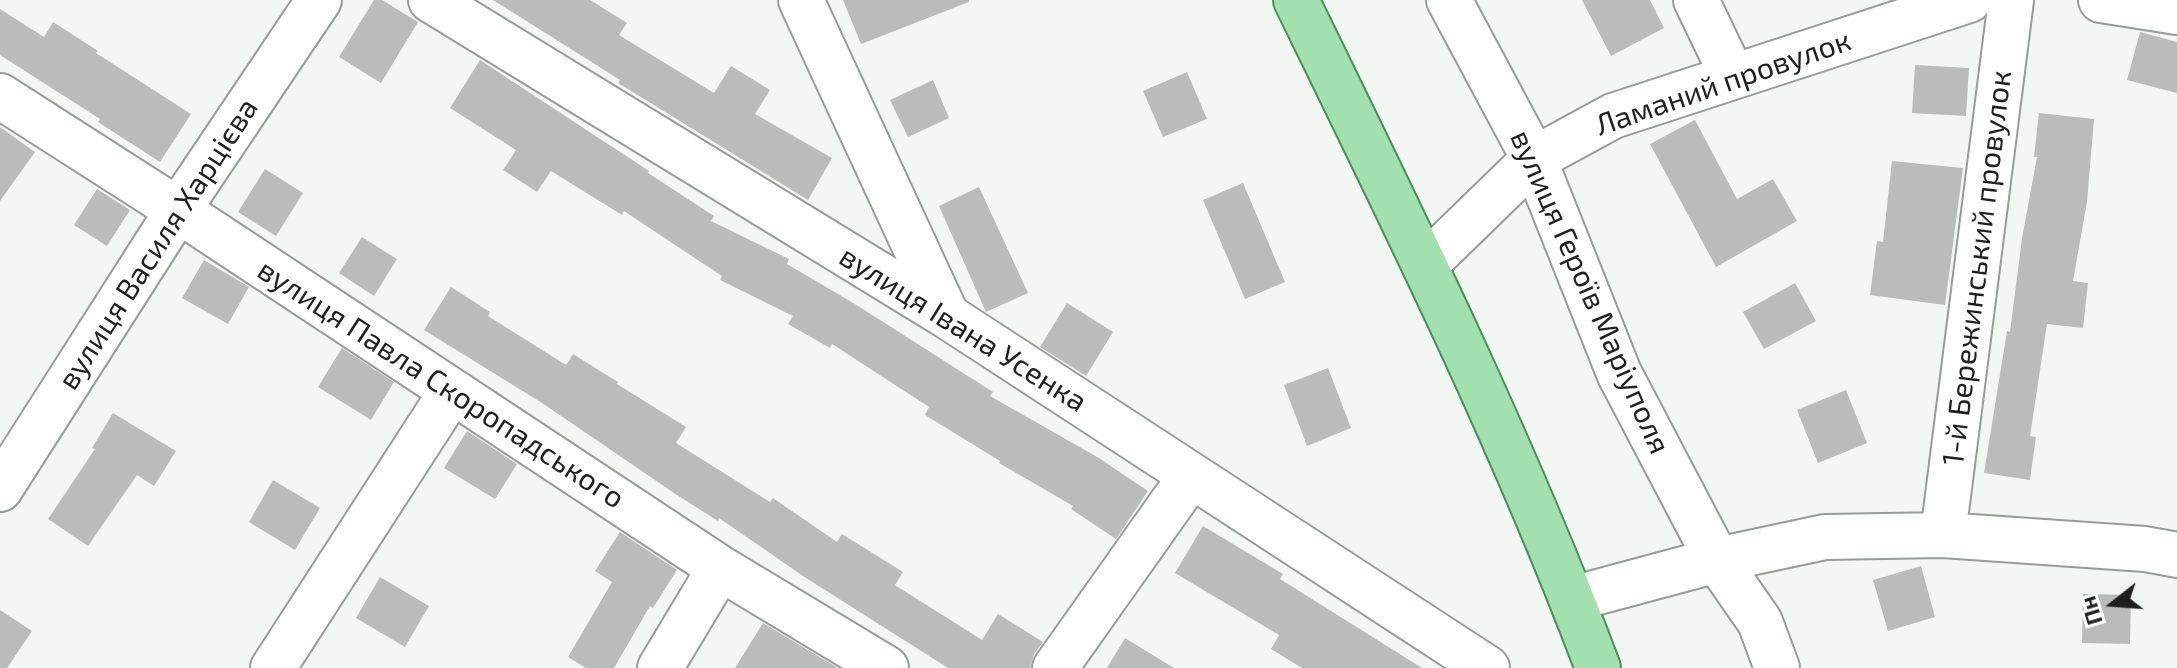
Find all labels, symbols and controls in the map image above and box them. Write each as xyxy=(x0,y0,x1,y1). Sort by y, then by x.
street label: Ламаний провулок xyxy=(1591,22,1855,144)
street label: 1-й Бережинський провулок xyxy=(1935,68,2019,468)
street label: вулиця Василя Харцієва xyxy=(50,92,266,396)
street label: вулиця Героїв Маріуполя xyxy=(1502,125,1678,459)
street label: вулиця Івана Усенка xyxy=(833,238,1093,420)
street label: вулиця Павла Скоропадського xyxy=(251,252,631,516)
north arrow xyxy=(2073,564,2153,644)
text: Пн xyxy=(2073,594,2107,628)

